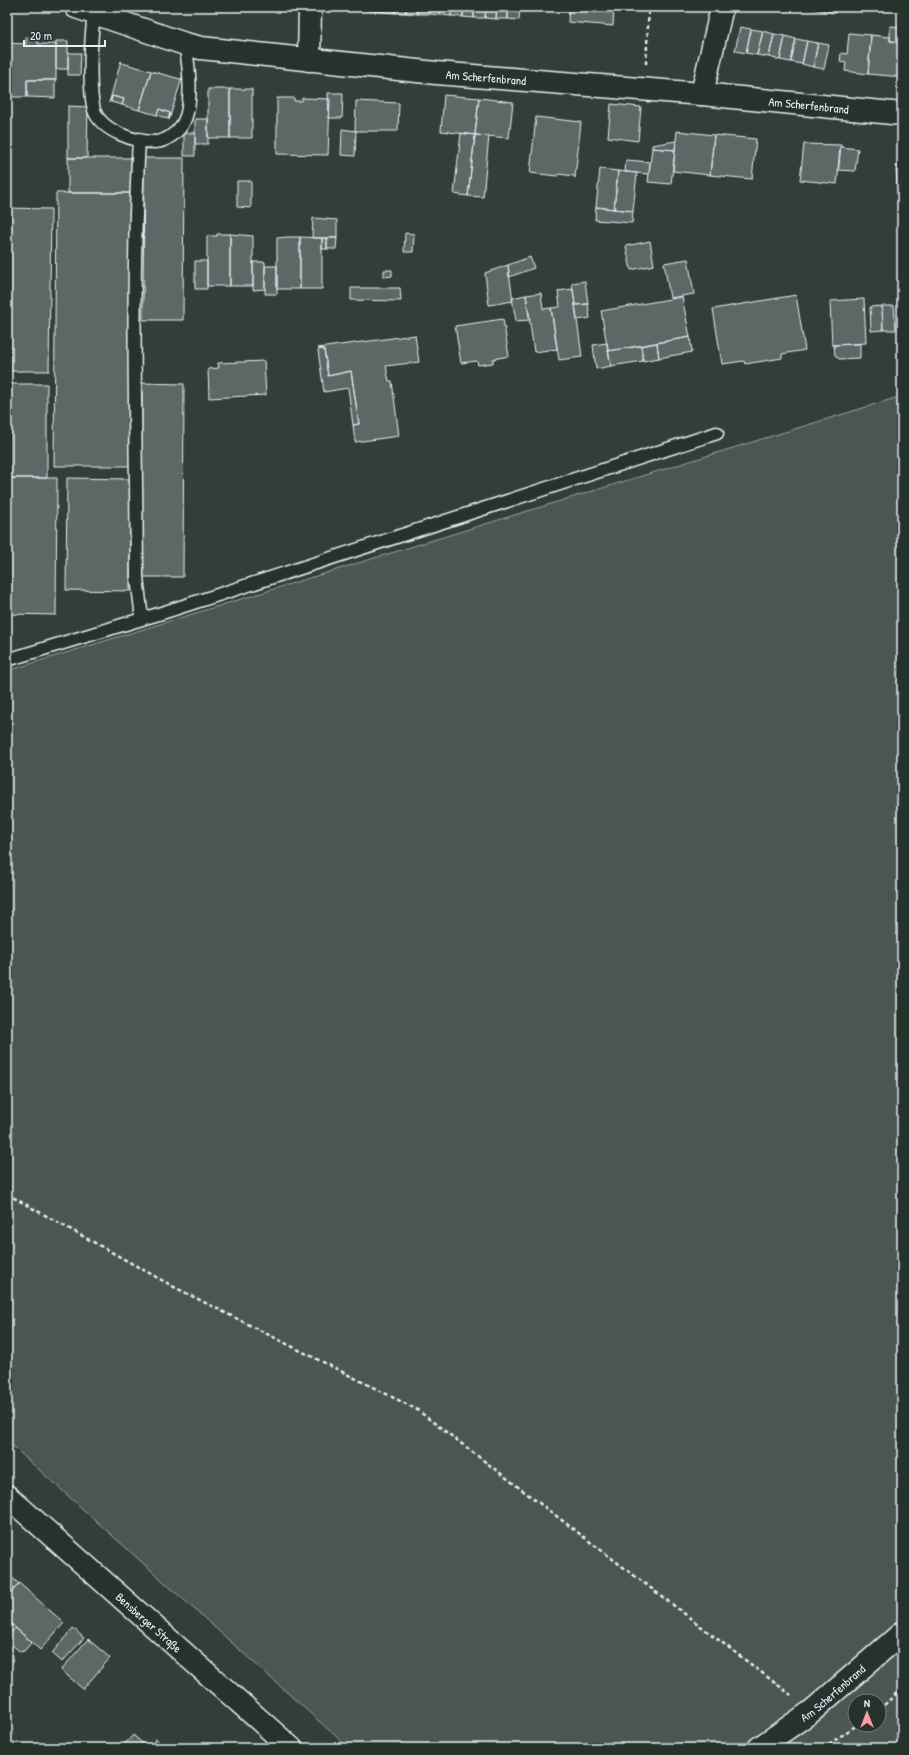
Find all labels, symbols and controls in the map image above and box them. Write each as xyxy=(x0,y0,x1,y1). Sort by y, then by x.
scale bar xyxy=(24,22,105,48)
text: 20 m xyxy=(30,27,52,44)
street label: Am Scherfenbrand xyxy=(445,65,527,89)
street label: Am Scherfenbrand xyxy=(768,92,850,117)
street label: Bensberger Straße xyxy=(112,1588,186,1656)
street label: Am Scherfenbrand xyxy=(797,1660,869,1725)
north arrow xyxy=(847,1693,887,1733)
text: N xyxy=(864,1696,870,1710)

